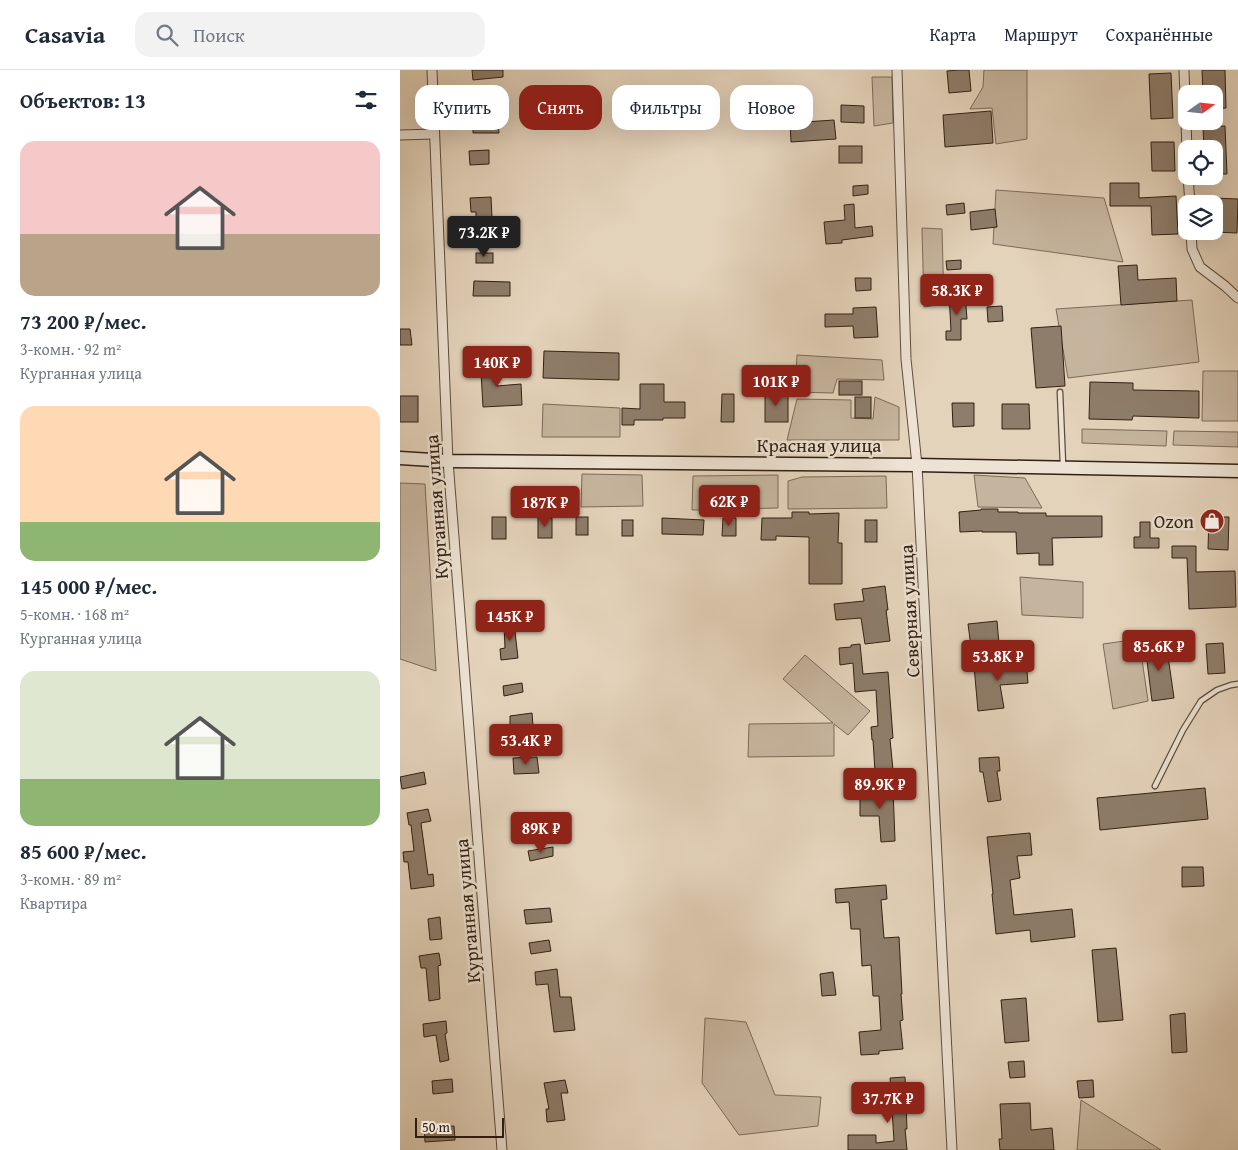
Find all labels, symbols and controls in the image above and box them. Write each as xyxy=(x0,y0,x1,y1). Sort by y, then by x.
search box xyxy=(135,12,485,57)
text: Casavia xyxy=(25,17,105,52)
icon: search xyxy=(153,21,181,49)
text: Поиск xyxy=(193,21,245,49)
text: Карта xyxy=(930,21,976,48)
text: Маршрут xyxy=(1004,21,1078,48)
text: Сохранённые xyxy=(1106,21,1213,48)
text: Объектов: 13 xyxy=(20,85,146,116)
chip: Купить xyxy=(415,85,509,130)
chip: Снять xyxy=(519,85,602,130)
chip: Фильтры xyxy=(612,85,720,130)
chip: Новое xyxy=(730,85,813,130)
north arrow xyxy=(1178,85,1222,130)
map controls xyxy=(1178,85,1223,240)
icon: filters xyxy=(352,86,380,114)
button: locate xyxy=(1178,140,1223,185)
icon: home xyxy=(155,173,245,263)
button: layers xyxy=(1178,195,1223,240)
pin: 73.2K ₽ xyxy=(438,216,530,258)
text: 73.2K ₽ xyxy=(458,220,510,244)
pin: 58.3K ₽ xyxy=(911,274,1003,316)
text: 58.3K ₽ xyxy=(931,278,983,302)
text: 73 200 ₽/мес. xyxy=(20,306,146,337)
text: 3-комн. · 92 m² xyxy=(20,337,121,361)
pin: 140K ₽ xyxy=(456,346,538,388)
text: 140K ₽ xyxy=(474,350,520,374)
text: Курганная улица xyxy=(20,361,142,385)
pin: 101K ₽ xyxy=(735,364,817,407)
text: 101K ₽ xyxy=(753,369,799,393)
street label: Красная улица xyxy=(757,431,881,459)
street label: Курганная улица xyxy=(417,434,455,580)
icon: home xyxy=(155,438,245,528)
pin: 62K ₽ xyxy=(694,484,764,527)
pin: 187K ₽ xyxy=(504,486,586,528)
text: 62K ₽ xyxy=(710,489,748,513)
text: 187K ₽ xyxy=(522,490,568,514)
place label: Ozon xyxy=(1154,507,1194,535)
shop icon: Ozon xyxy=(1199,508,1225,534)
street label: Северная улица xyxy=(892,544,926,678)
text: 145 000 ₽/мес. xyxy=(20,571,157,602)
pin: 145K ₽ xyxy=(469,600,551,642)
text: 5-комн. · 168 m² xyxy=(20,602,129,626)
text: 145K ₽ xyxy=(487,604,533,628)
text: Курганная улица xyxy=(20,626,142,650)
pin: 85.6K ₽ xyxy=(1113,630,1205,672)
text: 85.6K ₽ xyxy=(1133,634,1185,658)
pin: 53.8K ₽ xyxy=(952,640,1044,682)
text: 53.8K ₽ xyxy=(972,644,1024,668)
icon: home xyxy=(155,703,245,793)
pin: 53.4K ₽ xyxy=(480,724,572,766)
text: 53.4K ₽ xyxy=(500,728,552,752)
pin: 89.9K ₽ xyxy=(834,768,926,810)
text: 89.9K ₽ xyxy=(854,772,906,796)
pin: 89K ₽ xyxy=(506,812,576,854)
text: 89K ₽ xyxy=(522,816,560,840)
text: 85 600 ₽/мес. xyxy=(20,836,146,867)
street label: Курганная улица xyxy=(447,838,487,984)
text: 3-комн. · 89 m² xyxy=(20,867,121,891)
text: Квартира xyxy=(20,891,87,915)
pin: 37.7K ₽ xyxy=(842,1082,934,1124)
text: 37.7K ₽ xyxy=(862,1086,914,1110)
scale bar xyxy=(415,1115,504,1138)
text: 50 m xyxy=(422,1117,450,1137)

